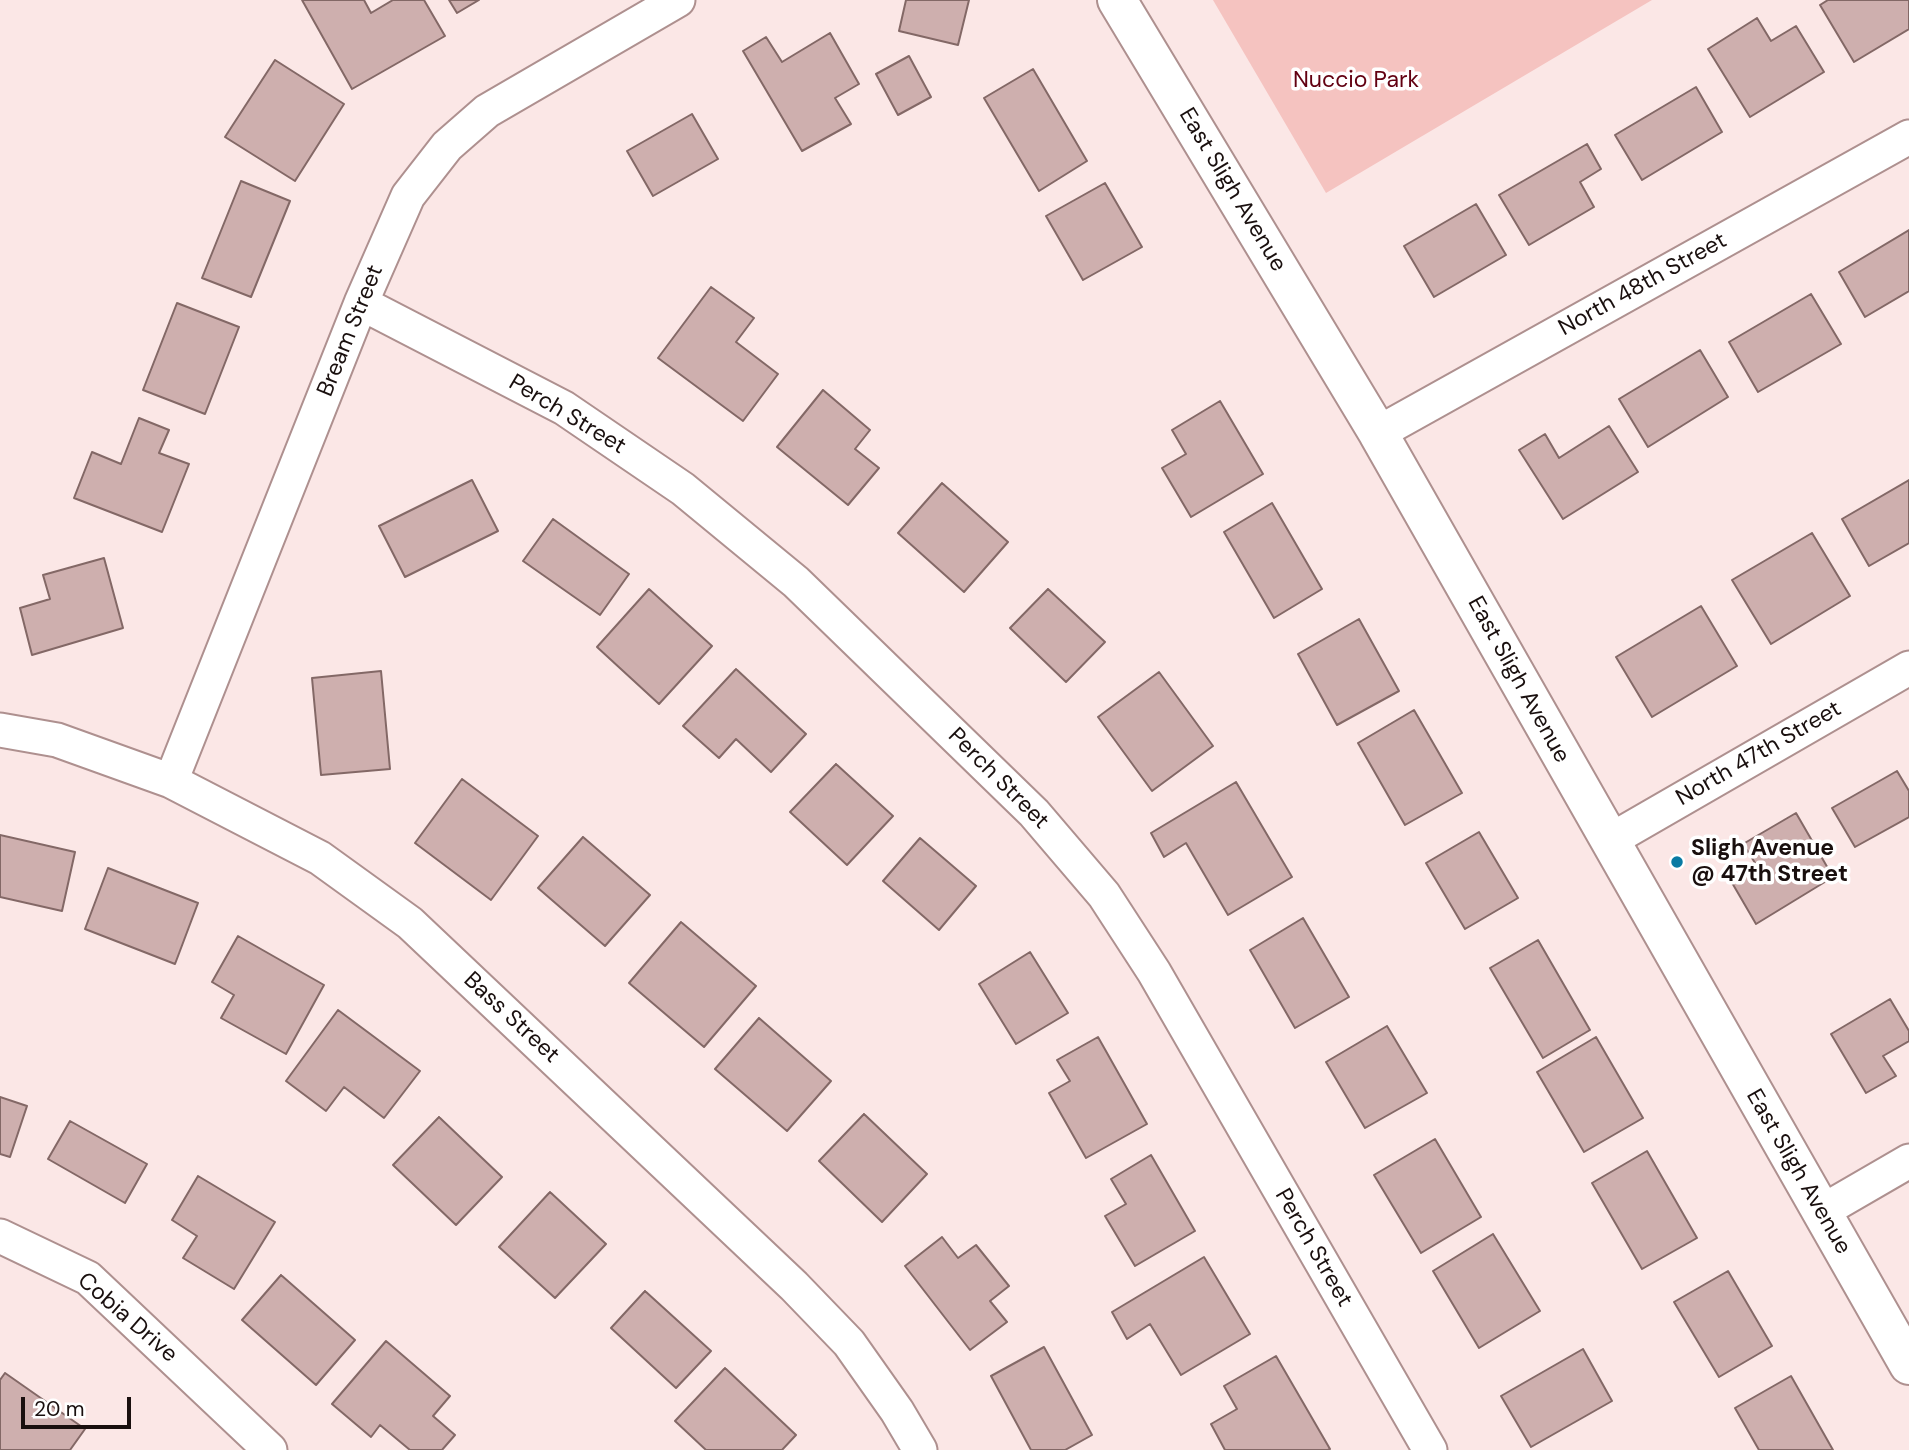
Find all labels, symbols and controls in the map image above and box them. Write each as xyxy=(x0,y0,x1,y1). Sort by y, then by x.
park label: Nuccio Park xyxy=(1293,67,1419,95)
street label: East Sligh Avenue xyxy=(1172,103,1292,277)
street label: North 48th Street xyxy=(1554,227,1732,343)
street label: Bream Street xyxy=(312,261,390,401)
street label: Perch Street xyxy=(504,369,630,461)
street label: East Sligh Avenue xyxy=(1461,592,1575,768)
street label: North 47th Street xyxy=(1671,696,1847,812)
street label: Perch Street xyxy=(942,723,1054,835)
place label: Sligh Avenue @ 47th Street xyxy=(1691,835,1848,889)
marker: Sligh Avenue @ 47th Street xyxy=(1669,854,1685,870)
street label: Bass Street xyxy=(457,967,565,1069)
street label: East Sligh Avenue xyxy=(1740,1085,1856,1259)
street label: Perch Street xyxy=(1268,1184,1358,1312)
street label: Cobia Drive xyxy=(71,1267,183,1369)
scale bar xyxy=(24,1384,135,1428)
text: 20 m xyxy=(34,1395,85,1423)

